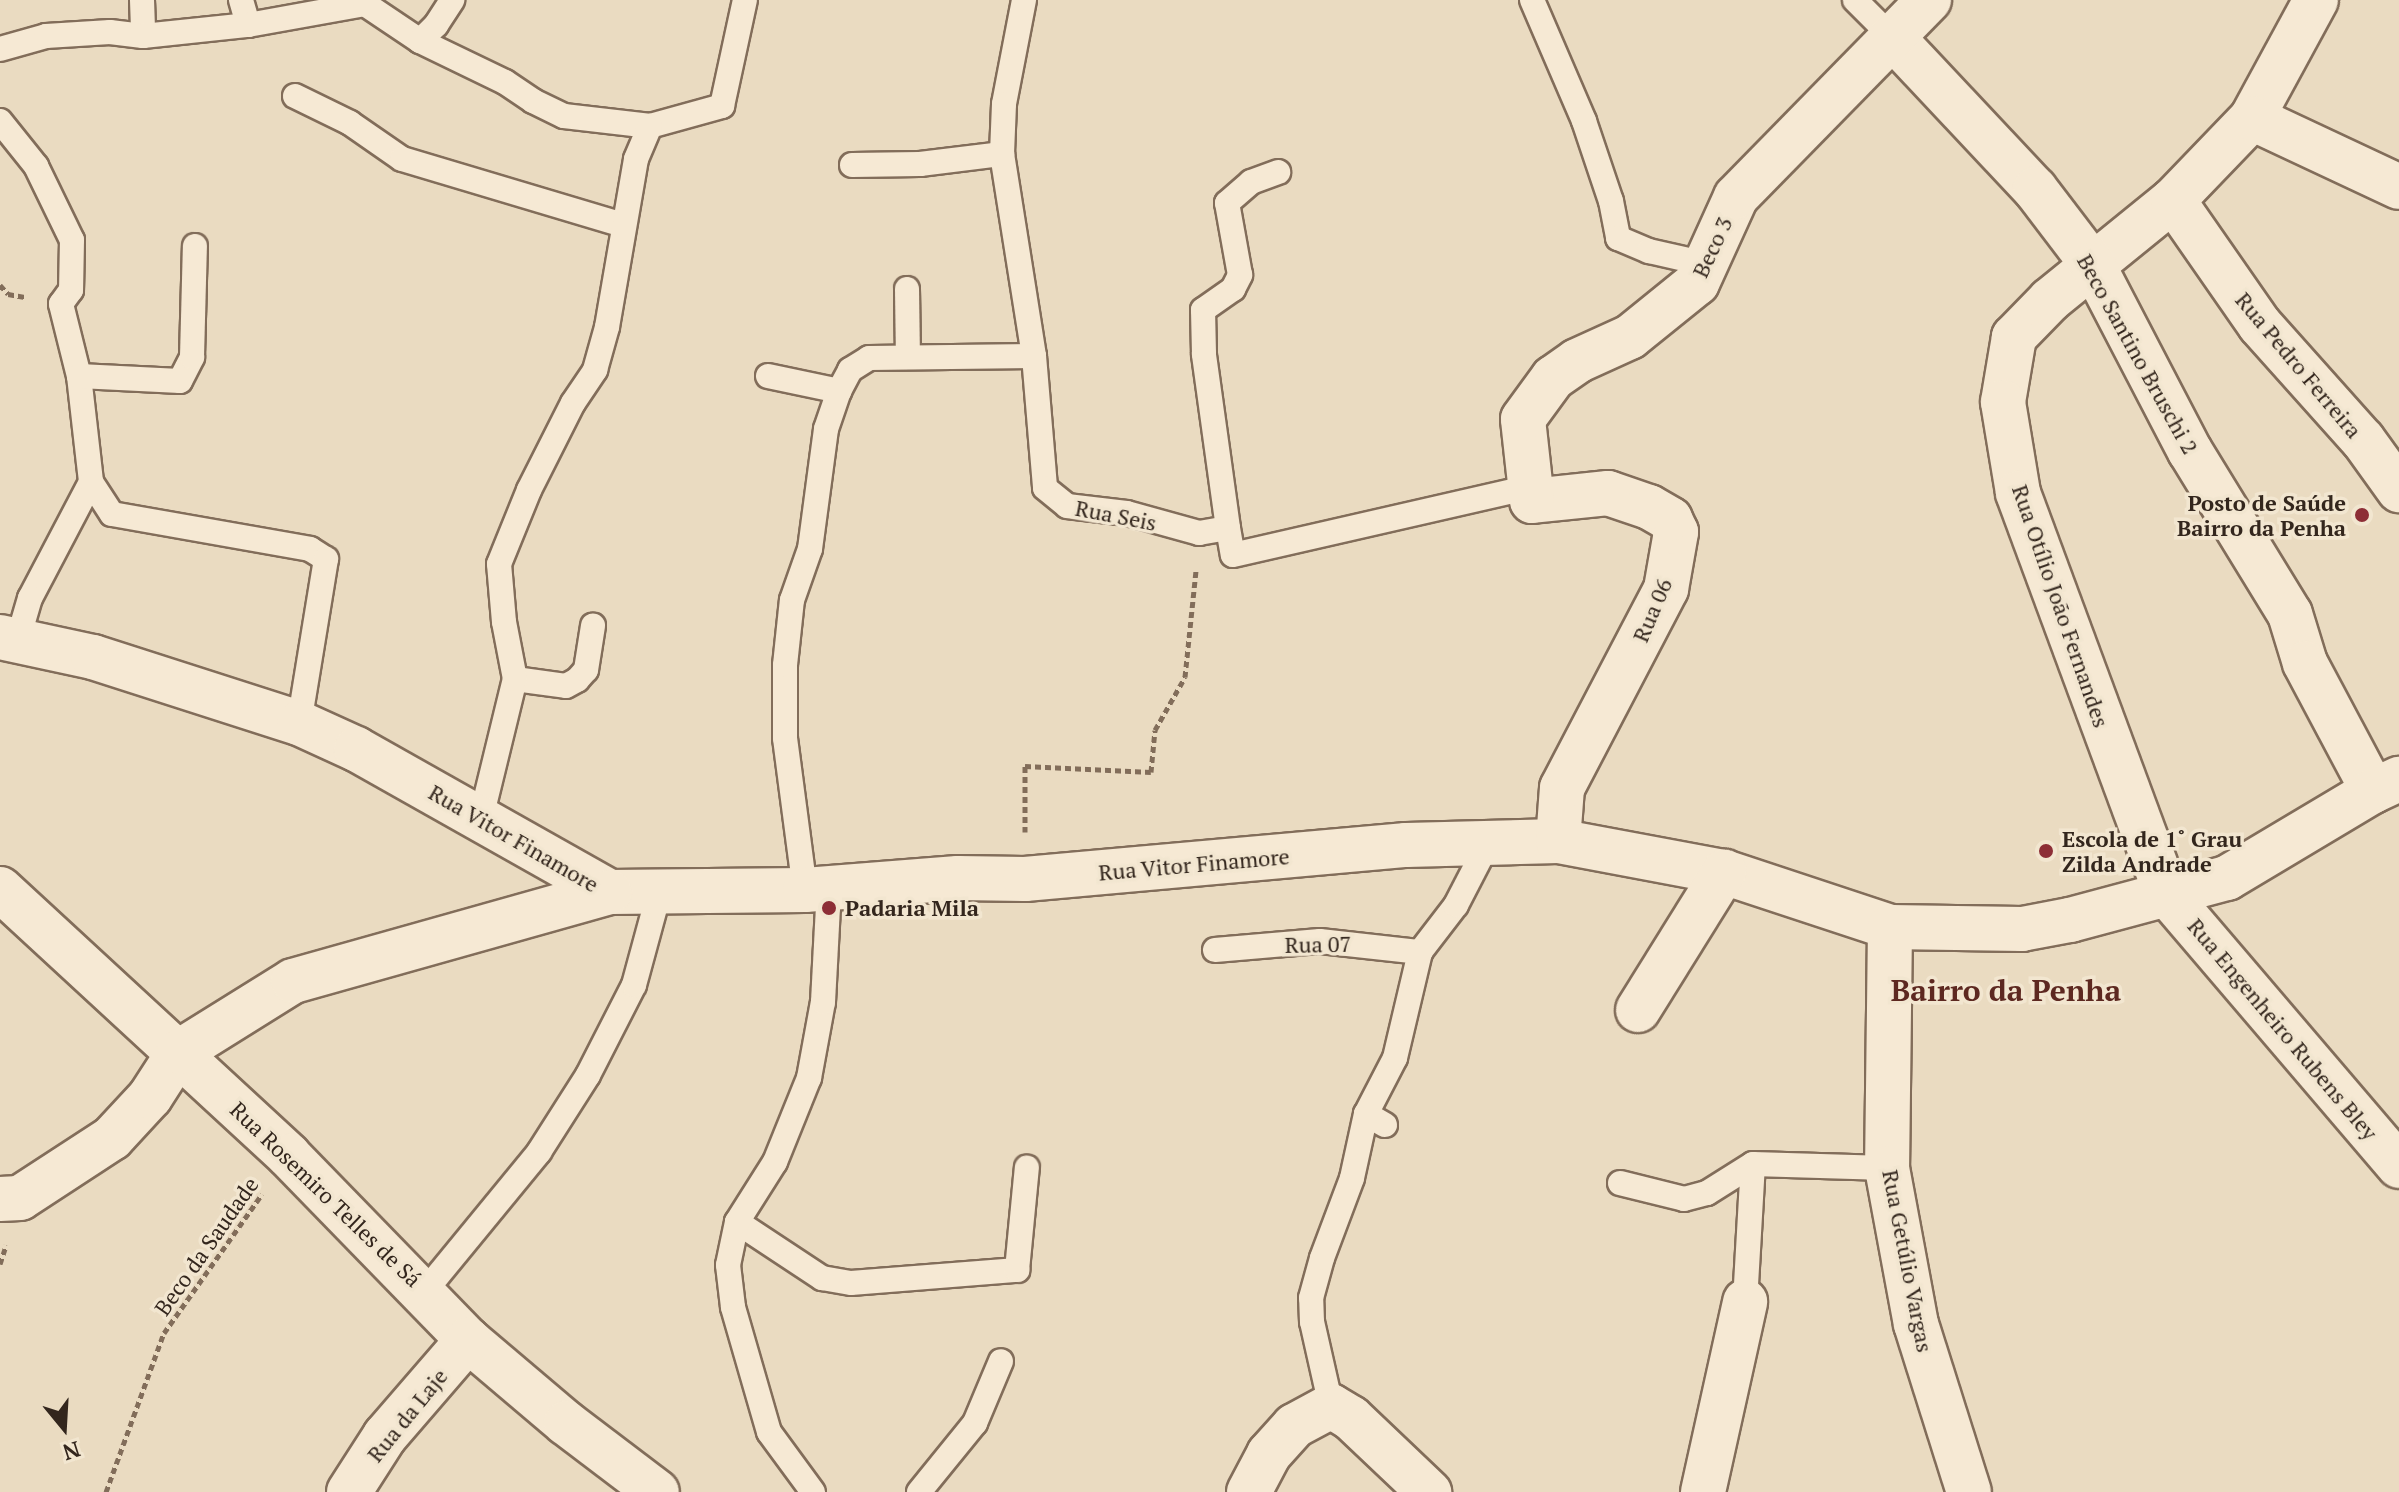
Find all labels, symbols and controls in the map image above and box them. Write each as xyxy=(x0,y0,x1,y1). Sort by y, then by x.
street label: Beco 3 xyxy=(1687,213,1737,281)
street label: Beco Santino Bruschi 2 xyxy=(2072,250,2204,458)
street label: Rua Pedro Ferreira xyxy=(2230,287,2368,443)
street label: Rua Otílio João Fernandes xyxy=(2007,481,2115,731)
place label: Posto de Saúde Bairro da Penha xyxy=(2177,489,2346,540)
street label: Rua Seis xyxy=(1073,494,1159,536)
marker: Posto de Saúde Bairro da Penha xyxy=(2353,506,2371,524)
street label: Rua 06 xyxy=(1627,574,1677,646)
street label: Rua Vitor Finamore xyxy=(424,778,604,898)
place label: Escola de 1˚ Grau Zilda Andrade xyxy=(2062,825,2242,876)
street label: Rua Vitor Finamore xyxy=(1097,842,1291,886)
marker: Escola de 1˚ Grau Zilda Andrade xyxy=(2037,842,2055,860)
place label: Padaria Mila xyxy=(845,895,979,921)
marker: Padaria Mila xyxy=(820,899,838,917)
street label: Rua Engenheiro Rubens Bley xyxy=(2183,913,2383,1145)
street label: Rua 07 xyxy=(1284,930,1352,958)
district label: Bairro da Penha xyxy=(1891,972,2121,1008)
street label: Rua Rosemiro Telles de Sá xyxy=(225,1096,427,1292)
street label: Rua Getúlio Vargas xyxy=(1877,1167,1939,1355)
street label: Beco da Saudade xyxy=(149,1172,263,1320)
street label: Rua da Laje xyxy=(361,1363,453,1467)
north arrow xyxy=(24,1388,104,1468)
text: N xyxy=(59,1435,84,1468)

